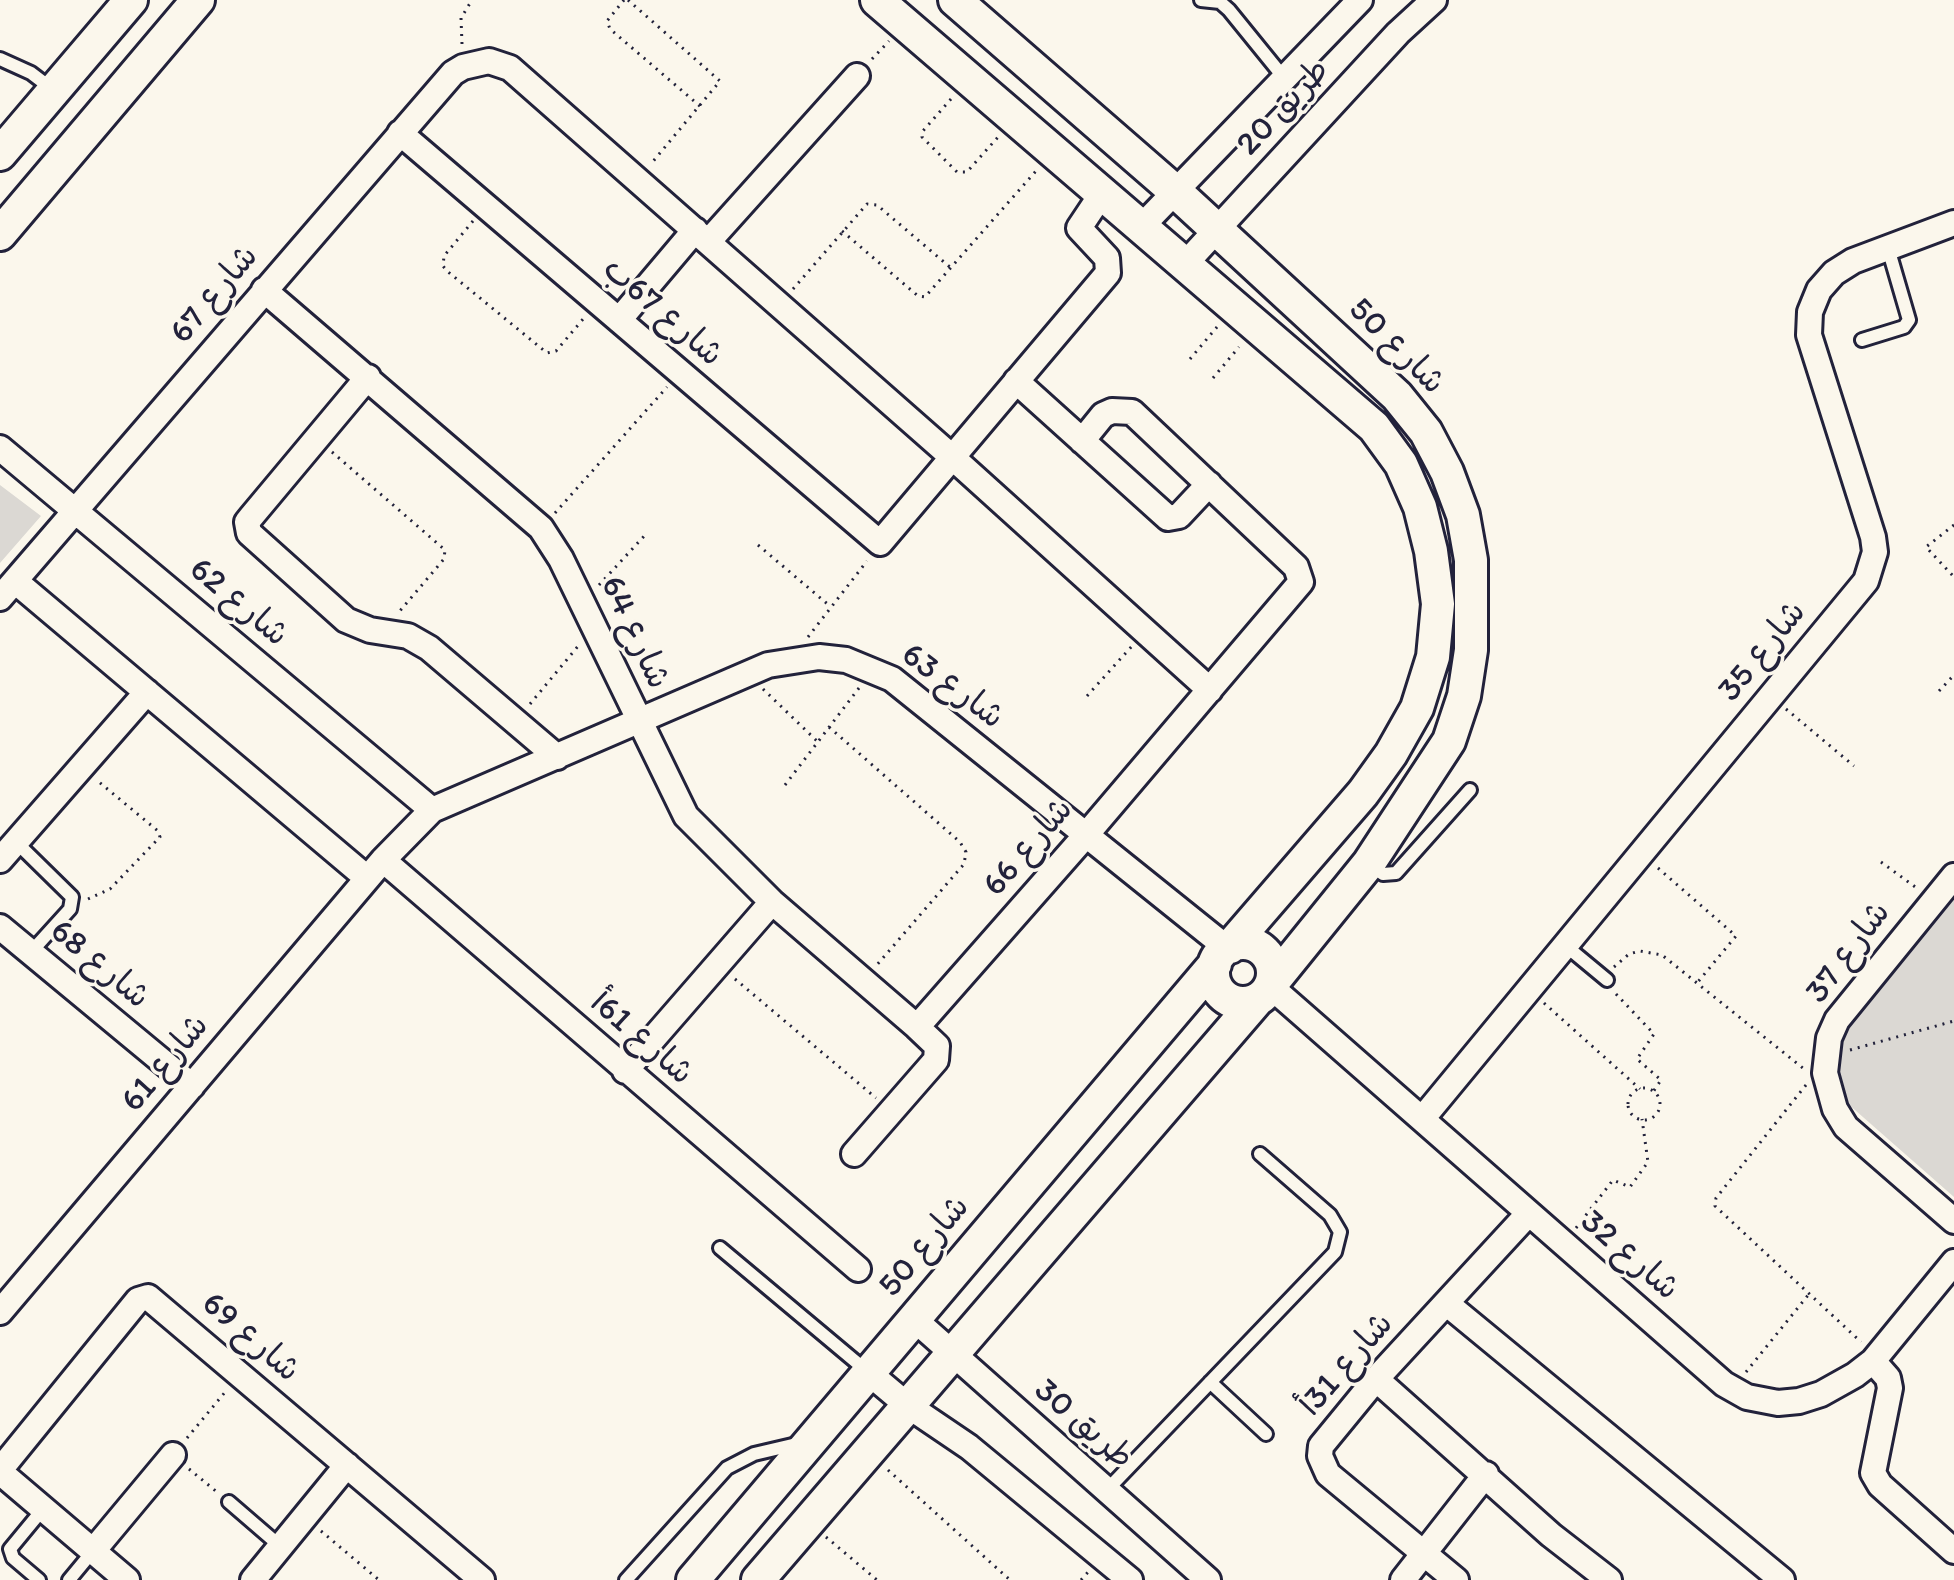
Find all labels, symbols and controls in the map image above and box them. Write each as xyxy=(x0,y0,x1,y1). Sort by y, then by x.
street label: طريق 20 xyxy=(1229,51,1339,165)
street label: شارع 67 xyxy=(162,237,268,353)
street label: شارع 67ب xyxy=(594,250,730,376)
street label: شارع 50 xyxy=(1339,290,1453,404)
street label: شارع 62 xyxy=(180,550,296,656)
street label: شارع 64 xyxy=(590,570,678,696)
street label: شارع 35 xyxy=(1710,593,1816,711)
street label: شارع 63 xyxy=(893,635,1011,739)
street label: شارع 66 xyxy=(975,790,1083,906)
street label: شارع 37 xyxy=(1798,894,1900,1012)
street label: شارع 68 xyxy=(41,911,157,1019)
street label: شارع 61أ xyxy=(581,983,701,1095)
street label: شارع 61 xyxy=(113,1007,219,1121)
street label: شارع 50 xyxy=(871,1188,979,1306)
street label: شارع 32 xyxy=(1571,1202,1687,1310)
street label: شارع 69 xyxy=(192,1284,308,1392)
street label: شارع 31أ xyxy=(1291,1305,1403,1425)
street label: طريق 30 xyxy=(1025,1371,1141,1479)

